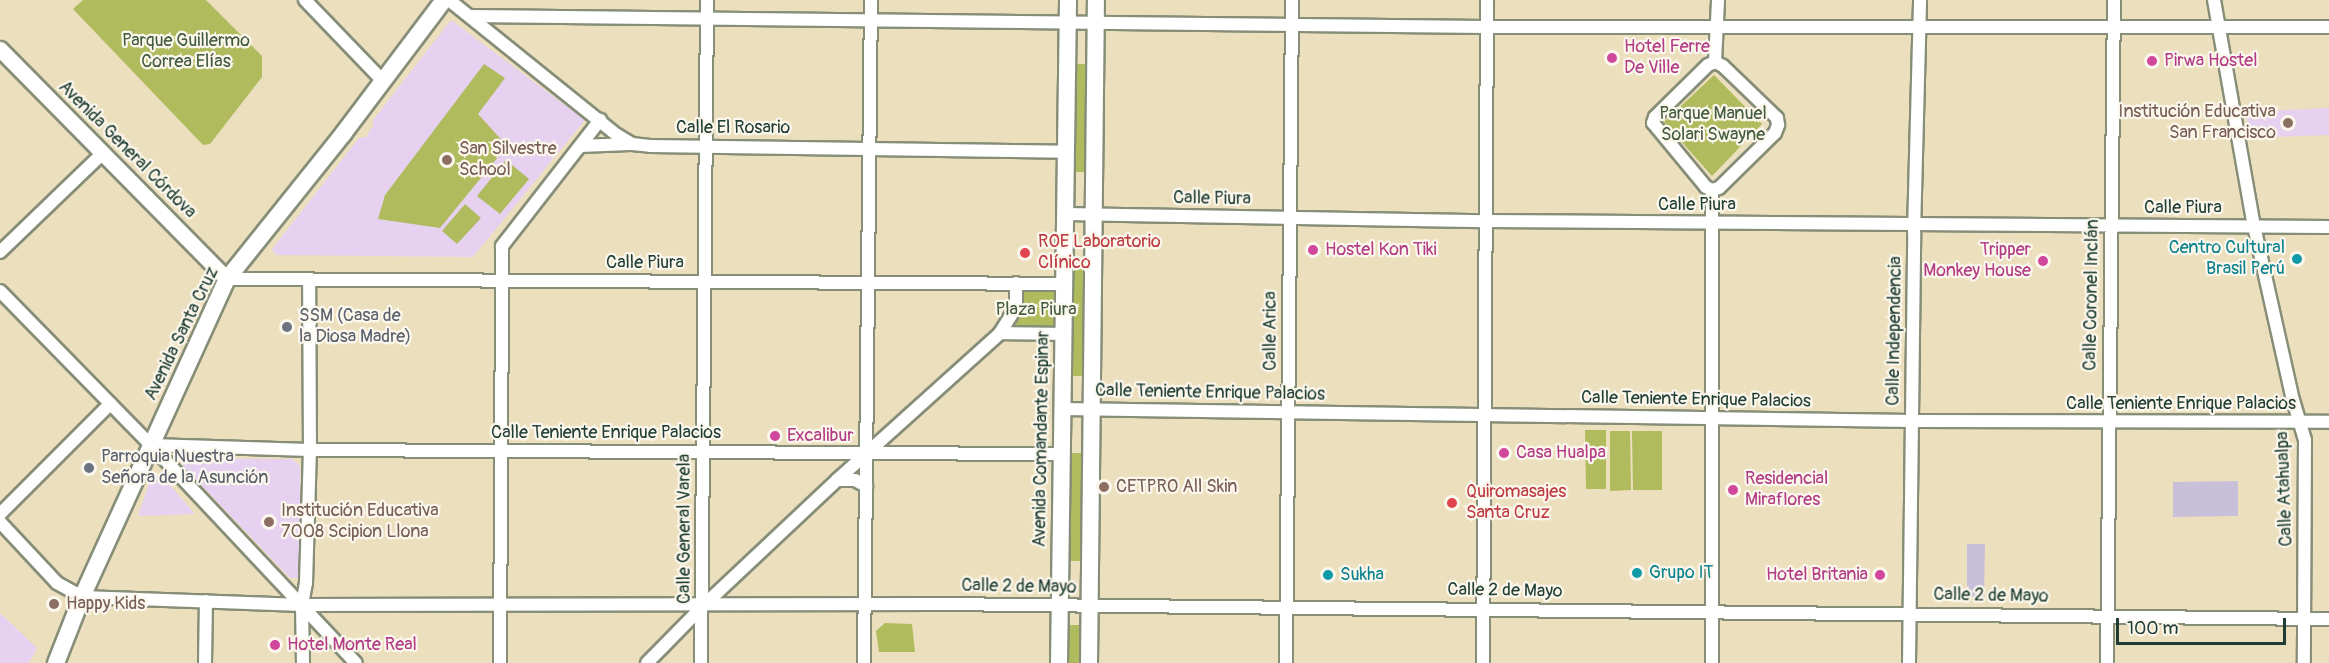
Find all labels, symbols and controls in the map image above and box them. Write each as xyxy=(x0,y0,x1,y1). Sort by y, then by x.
park label: Parque Guillermo Correa Elías xyxy=(122,31,250,74)
place label: Hotel Ferre De Ville xyxy=(1624,37,1710,80)
place label: Pirwa Hostel xyxy=(2164,50,2258,72)
marker: Hotel Ferre De Ville xyxy=(1605,51,1619,65)
marker: Pirwa Hostel xyxy=(2145,54,2159,68)
street label: Avenida General Córdova xyxy=(54,77,200,223)
place label: Institución Educativa San Francisco xyxy=(2118,102,2276,144)
park label: Parque Manuel Solari Swayne xyxy=(1659,104,1767,146)
marker: Institución Educativa San Francisco xyxy=(2281,116,2295,130)
street label: Calle El Rosario xyxy=(676,117,790,139)
place label: San Silvestre School xyxy=(459,139,557,182)
marker: San Silvestre School xyxy=(440,153,454,167)
street label: Calle Piura xyxy=(1173,188,1251,210)
street label: Calle Piura xyxy=(1658,194,1736,216)
street label: Calle Piura xyxy=(2144,197,2222,219)
street label: Calle Coronel Inclán xyxy=(2080,219,2104,371)
place label: ROE Laboratorio Clínico xyxy=(1038,232,1161,274)
place label: Centro Cultural Brasil Perú xyxy=(2169,238,2285,280)
place label: Hostel Kon Tiki xyxy=(1325,239,1437,261)
place label: Tripper Monkey House xyxy=(1923,240,2031,282)
marker: Hostel Kon Tiki xyxy=(1306,243,1320,257)
marker: ROE Laboratorio Clínico xyxy=(1016,244,1034,262)
street label: Calle Piura xyxy=(606,252,684,274)
marker: Centro Cultural Brasil Perú xyxy=(2290,252,2304,266)
marker: Tripper Monkey House xyxy=(2036,254,2050,268)
street label: Calle Independencia xyxy=(1883,256,1907,406)
street label: Avenida Santa Cruz xyxy=(140,264,224,404)
street label: Calle Arica xyxy=(1260,291,1282,371)
park label: Plaza Piura xyxy=(995,299,1077,321)
place label: SSM (Casa de la Diosa Madre) xyxy=(299,306,411,348)
marker: SSM (Casa de la Diosa Madre) xyxy=(280,320,294,334)
street label: Avenida Comandante Espinar xyxy=(1029,331,1055,547)
street label: Calle Teniente Enrique Palacios xyxy=(1095,380,1325,406)
street label: Calle Teniente Enrique Palacios xyxy=(1581,387,1811,413)
street label: Calle Teniente Enrique Palacios xyxy=(2066,393,2296,415)
street label: Calle Teniente Enrique Palacios xyxy=(491,422,721,444)
place label: Excalibur xyxy=(787,425,854,447)
marker: Excalibur xyxy=(768,429,782,443)
street label: Calle Atahualpa xyxy=(2272,431,2298,547)
place label: Casa Hualpa xyxy=(1516,442,1606,464)
marker: Casa Hualpa xyxy=(1497,446,1511,460)
place label: Parroquia Nuestra Señora de la Asunción xyxy=(101,447,268,490)
street label: Calle General Varela xyxy=(674,454,696,604)
marker: Parroquia Nuestra Señora de la Asunción xyxy=(82,461,96,475)
place label: Residencial Miraflores xyxy=(1745,469,1828,512)
place label: CETPRO All Skin xyxy=(1116,476,1238,498)
marker: CETPRO All Skin xyxy=(1097,480,1111,494)
place label: Quiromasajes Santa Cruz xyxy=(1466,482,1566,524)
marker: Residencial Miraflores xyxy=(1726,483,1740,497)
marker: Quiromasajes Santa Cruz xyxy=(1443,494,1461,512)
place label: Institución Educativa 7008 Scipion Llona xyxy=(281,501,439,544)
marker: Institución Educativa 7008 Scipion Llona xyxy=(262,515,276,529)
place label: Grupo IT xyxy=(1649,562,1714,584)
place label: Sukha xyxy=(1340,564,1384,586)
place label: Hotel Britania xyxy=(1766,564,1868,586)
marker: Grupo IT xyxy=(1630,566,1644,580)
marker: Sukha xyxy=(1321,568,1335,582)
marker: Hotel Britania xyxy=(1873,568,1887,582)
street label: Calle 2 de Mayo xyxy=(961,575,1077,599)
street label: Calle 2 de Mayo xyxy=(1447,579,1563,603)
street label: Calle 2 de Mayo xyxy=(1933,584,2049,608)
place label: Happy Kids xyxy=(66,593,145,615)
marker: Happy Kids xyxy=(47,597,61,611)
scale bar xyxy=(2119,606,2288,644)
text: 100 m xyxy=(2127,617,2179,640)
place label: Hotel Monte Real xyxy=(287,634,417,656)
marker: Hotel Monte Real xyxy=(268,638,282,652)

